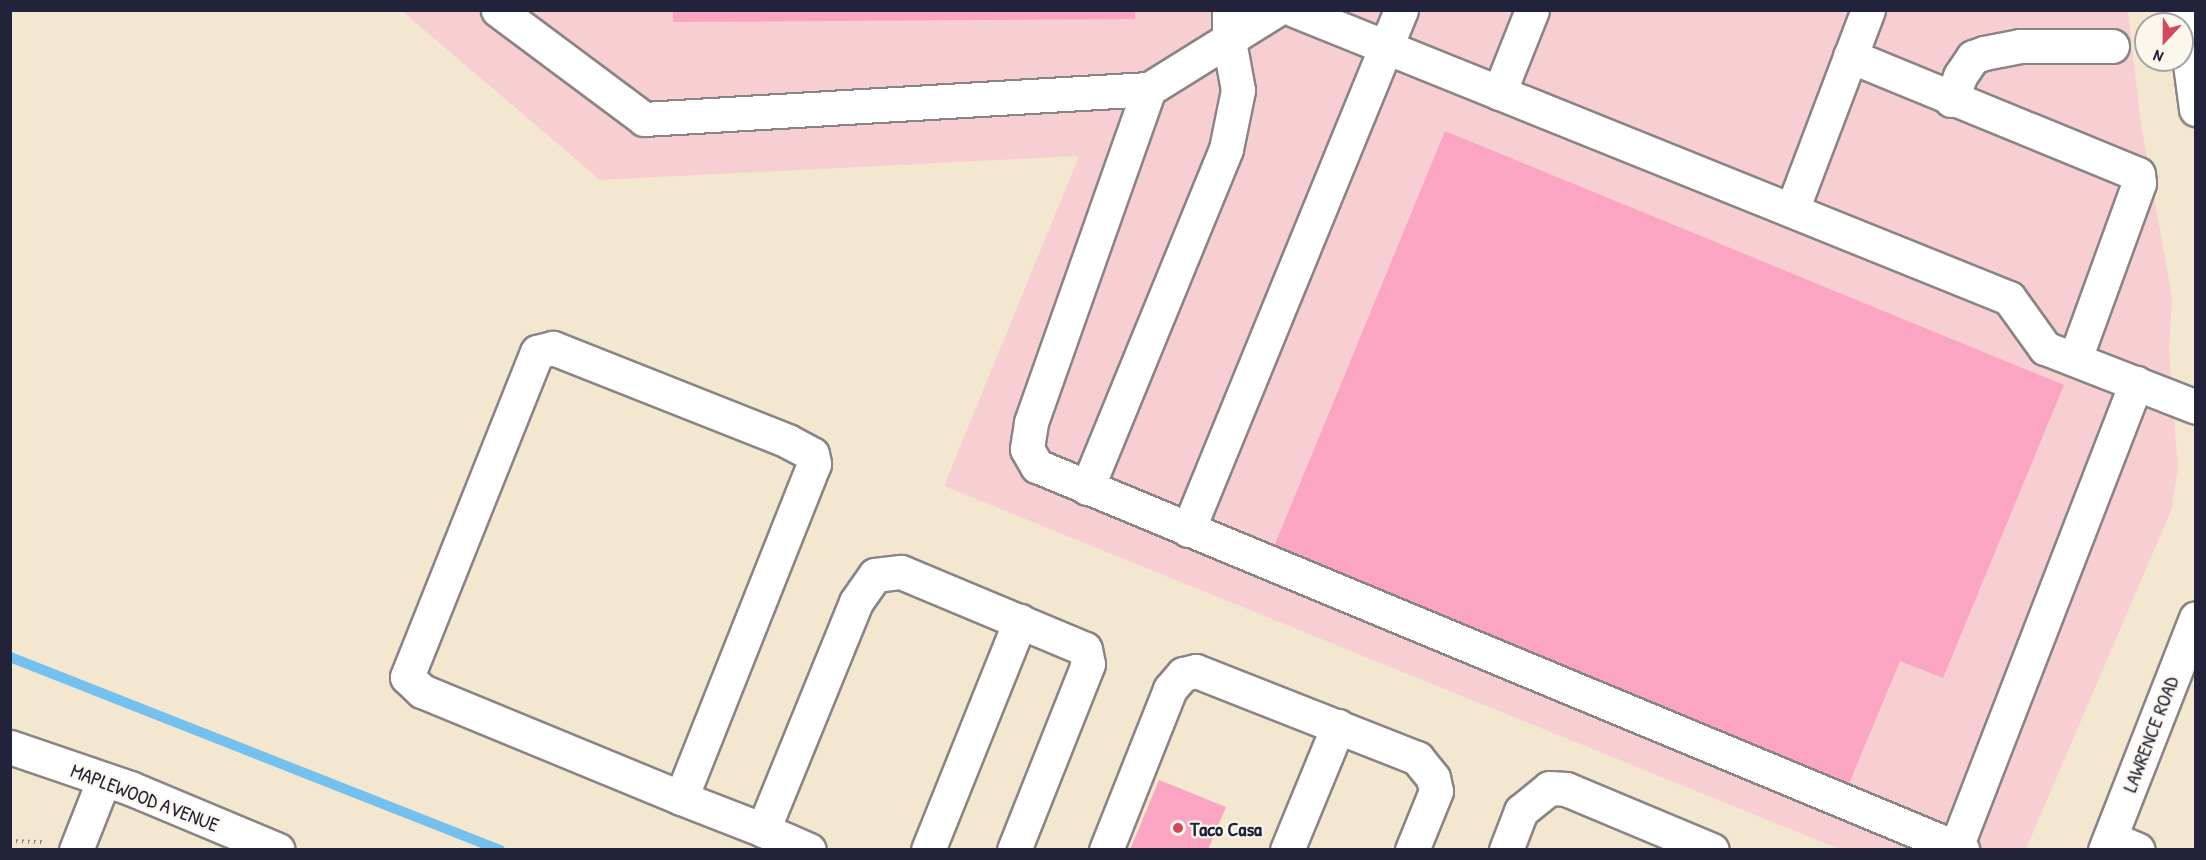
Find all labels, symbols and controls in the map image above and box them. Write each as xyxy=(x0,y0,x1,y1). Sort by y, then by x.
north arrow xyxy=(2134,12,2194,72)
text: N xyxy=(2150,45,2166,69)
street label: LAWRENCE ROAD xyxy=(2117,673,2183,795)
street label: MAPLEWOOD AVENUE xyxy=(68,758,222,836)
place label: Taco Casa xyxy=(1190,816,1262,840)
marker: Taco Casa xyxy=(1171,821,1185,835)

